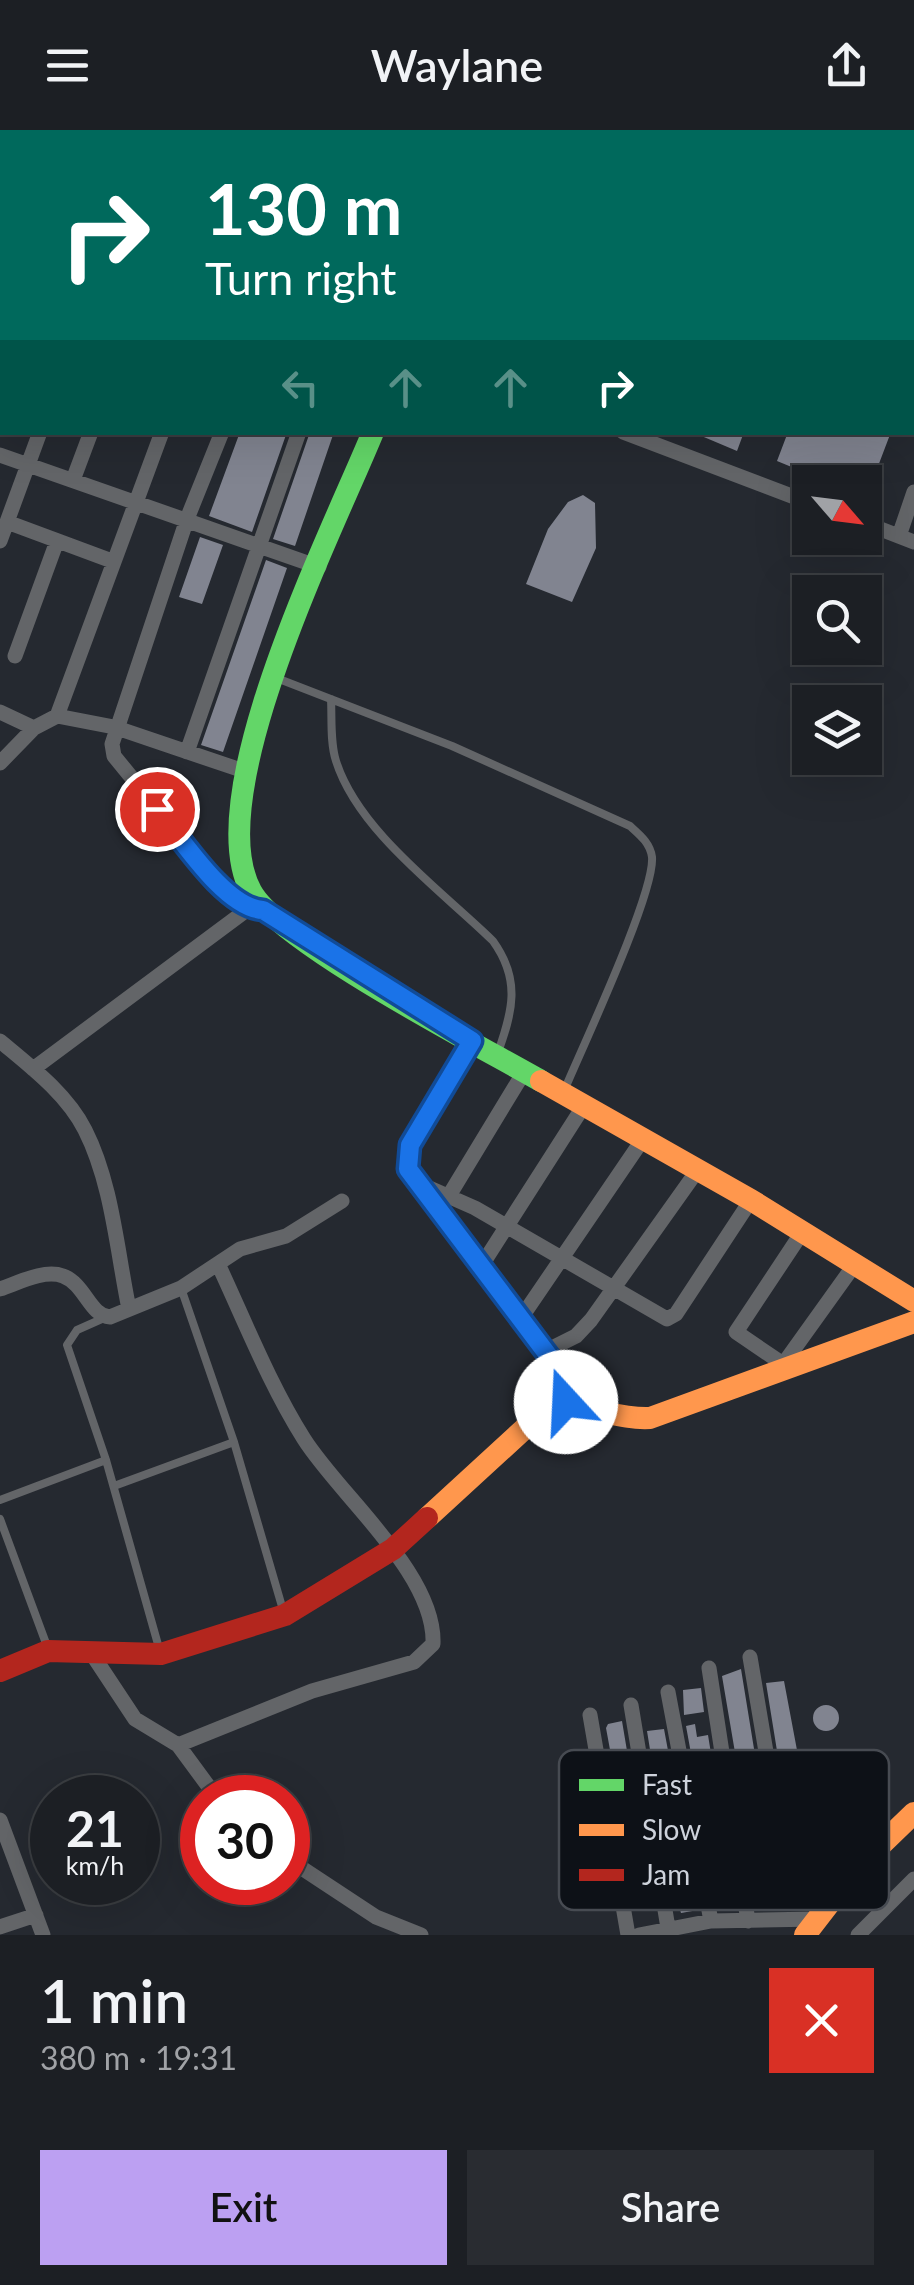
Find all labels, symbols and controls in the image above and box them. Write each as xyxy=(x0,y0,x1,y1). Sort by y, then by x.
icon: menu xyxy=(40,38,95,93)
text: Waylane xyxy=(371,38,543,92)
icon: share xyxy=(819,38,874,93)
text: 130 m xyxy=(205,166,402,250)
icon: right xyxy=(40,170,170,300)
text: Turn right xyxy=(205,251,396,305)
icon: left xyxy=(273,360,328,415)
icon: ahead xyxy=(378,360,433,415)
icon: ahead xyxy=(483,360,538,415)
icon: right xyxy=(588,360,643,415)
north arrow xyxy=(792,465,882,555)
map controls xyxy=(792,465,882,775)
button: search xyxy=(792,575,882,665)
button: layers xyxy=(792,685,882,775)
pin xyxy=(115,767,200,852)
icon: arrive xyxy=(130,782,185,837)
position arrow xyxy=(514,1350,618,1454)
legend xyxy=(559,1750,889,1910)
text: Fast xyxy=(642,1767,692,1801)
speed limit sign: 30 xyxy=(180,1775,310,1905)
text: 21 xyxy=(66,1798,124,1858)
text: Slow xyxy=(642,1812,701,1846)
text: km/h xyxy=(66,1850,124,1880)
text: Jam xyxy=(642,1857,690,1891)
text: 1 min xyxy=(40,1964,188,2036)
button: close xyxy=(769,1968,874,2073)
text: 380 m · 19:31 xyxy=(40,2038,237,2077)
button: Exit xyxy=(40,2150,447,2265)
button: Share xyxy=(467,2150,874,2265)

